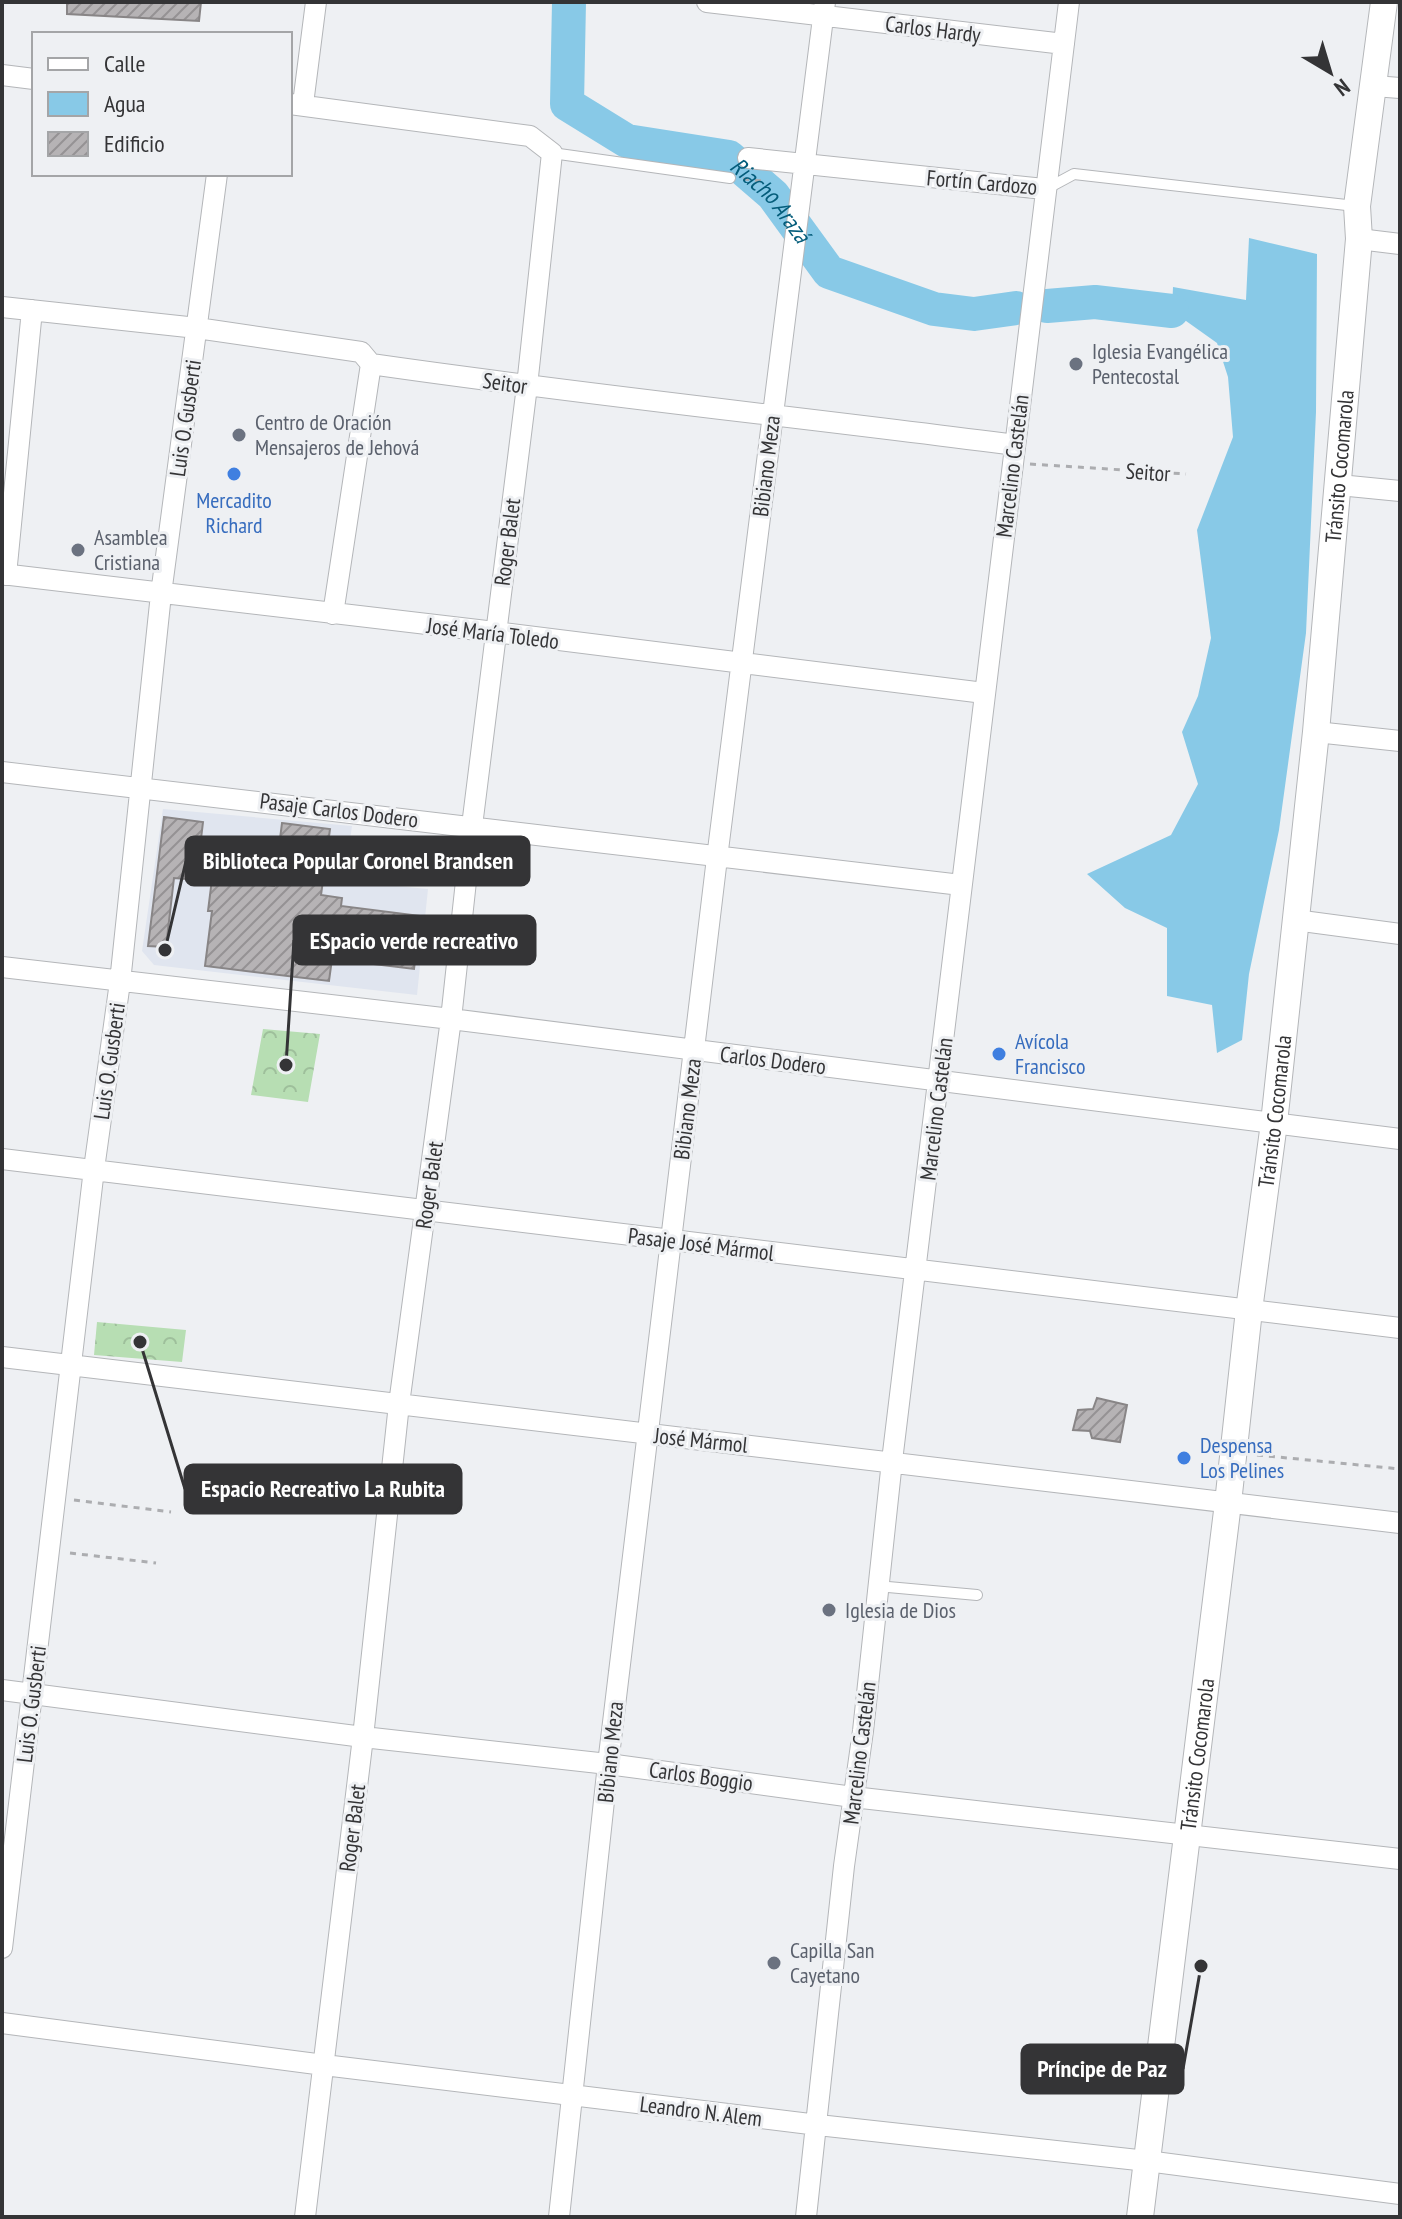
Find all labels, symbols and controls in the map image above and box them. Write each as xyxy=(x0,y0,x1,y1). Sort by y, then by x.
street label: Carlos Hardy xyxy=(884,9,983,49)
legend xyxy=(32,32,292,176)
north arrow xyxy=(1290,32,1370,112)
text: Calle xyxy=(104,48,145,79)
text: N xyxy=(1329,73,1356,102)
text: Agua xyxy=(104,88,145,119)
text: Edificio xyxy=(104,128,165,159)
water label: Riacho Arazá xyxy=(724,150,819,250)
street label: Fortín Cardozo xyxy=(926,163,1038,201)
place label: Iglesia Evangélica Pentecostal xyxy=(1092,337,1228,390)
marker: Iglesia Evangélica Pentecostal xyxy=(1067,355,1085,373)
street label: Luis O. Gusberti xyxy=(163,358,207,478)
street label: Seitor xyxy=(481,366,529,400)
street label: Tránsito Cocomarola xyxy=(1319,389,1360,544)
street label: Marcelino Castelán xyxy=(989,393,1035,539)
place label: Centro de Oración Mensajeros de Jehová xyxy=(255,408,419,461)
street label: Bibiano Meza xyxy=(746,414,786,518)
marker: Centro de Oración Mensajeros de Jehová xyxy=(230,426,248,444)
street label: Seitor xyxy=(1125,456,1171,488)
marker: Mercadito Richard xyxy=(225,465,243,483)
place label: Mercadito Richard xyxy=(196,486,272,539)
street label: Roger Balet xyxy=(488,497,526,587)
place label: Asamblea Cristiana xyxy=(94,523,168,576)
marker: Asamblea Cristiana xyxy=(69,541,87,559)
street label: José María Toledo xyxy=(424,611,561,655)
street label: Pasaje Carlos Dodero xyxy=(258,786,420,834)
callout: Biblioteca Popular Coronel Brandsen xyxy=(186,837,529,885)
text: Biblioteca Popular Coronel Brandsen xyxy=(203,845,513,876)
callout: ESpacio verde recreativo xyxy=(294,916,535,964)
text: ESpacio verde recreativo xyxy=(310,925,519,956)
street label: Luis O. Gusberti xyxy=(87,1001,131,1121)
place label: Avícola Francisco xyxy=(1015,1027,1086,1080)
street label: Tránsito Cocomarola xyxy=(1252,1034,1297,1189)
street label: Marcelino Castelán xyxy=(913,1036,959,1182)
street label: Carlos Dodero xyxy=(718,1040,828,1080)
marker: Avícola Francisco xyxy=(990,1045,1008,1063)
street label: Bibiano Meza xyxy=(667,1057,707,1161)
street label: Roger Balet xyxy=(409,1140,449,1230)
street label: Pasaje José Mármol xyxy=(627,1221,776,1267)
street label: José Mármol xyxy=(652,1421,750,1459)
place label: Despensa Los Pelines xyxy=(1200,1431,1284,1484)
marker: Despensa Los Pelines xyxy=(1175,1449,1193,1467)
callout: Espacio Recreativo La Rubita xyxy=(185,1465,461,1513)
text: Espacio Recreativo La Rubita xyxy=(201,1473,445,1504)
place label: Iglesia de Dios xyxy=(845,1596,956,1624)
marker: Iglesia de Dios xyxy=(820,1601,838,1619)
street label: Luis O. Gusberti xyxy=(10,1644,52,1764)
street label: Tránsito Cocomarola xyxy=(1174,1677,1220,1832)
street label: Marcelino Castelán xyxy=(836,1680,882,1826)
street label: Bibiano Meza xyxy=(591,1700,629,1804)
street label: Carlos Boggio xyxy=(647,1755,755,1797)
street label: Roger Balet xyxy=(333,1783,371,1873)
place label: Capilla San Cayetano xyxy=(790,1936,875,1989)
marker: Capilla San Cayetano xyxy=(765,1954,783,1972)
callout: Príncipe de Paz xyxy=(1022,2045,1183,2093)
text: Príncipe de Paz xyxy=(1037,2053,1167,2084)
street label: Leandro N. Alem xyxy=(638,2090,764,2132)

